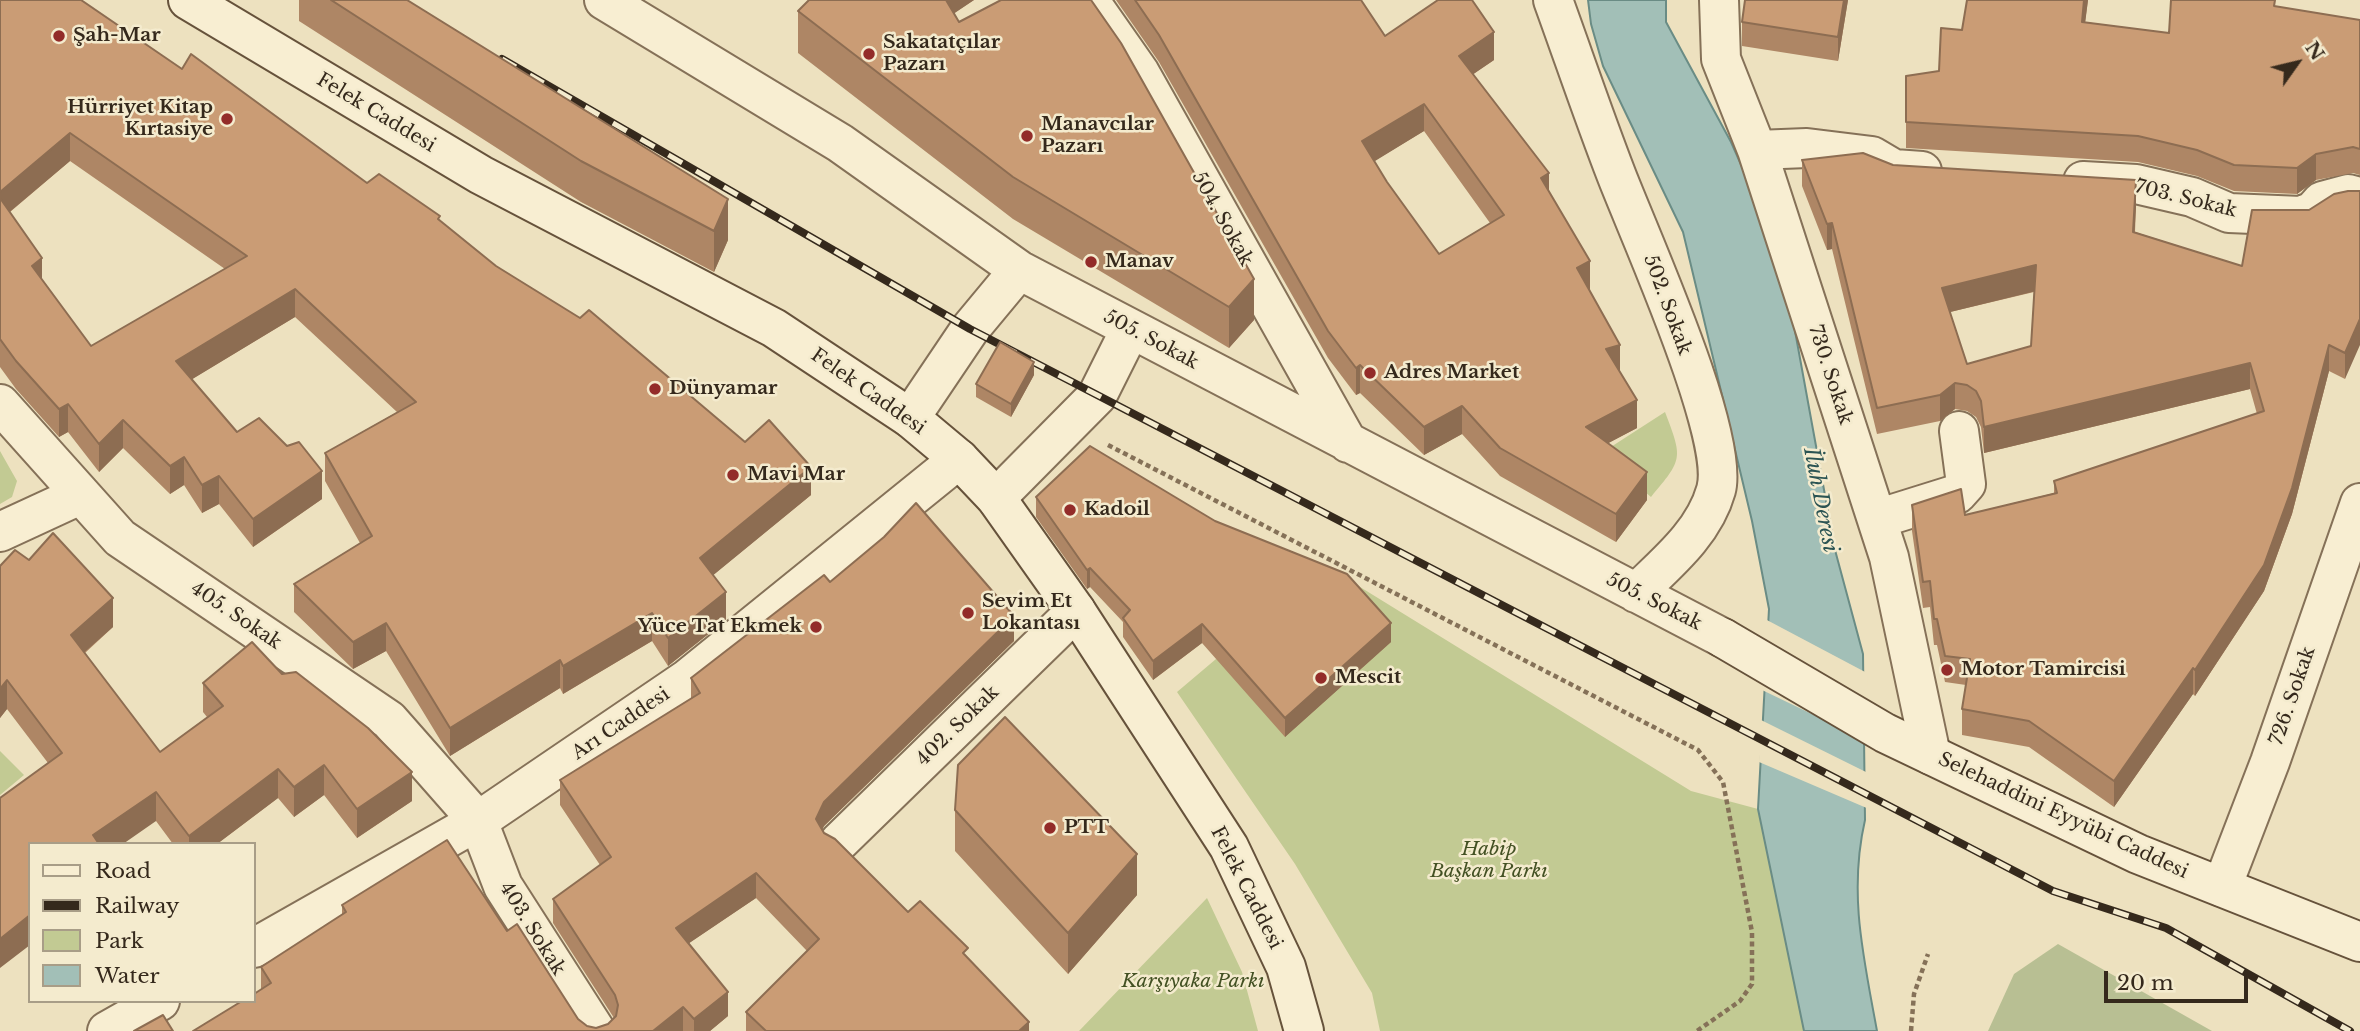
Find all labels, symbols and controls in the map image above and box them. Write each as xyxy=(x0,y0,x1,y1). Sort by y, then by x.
place label: Şah-Mar xyxy=(73,25,161,47)
marker: Şah-Mar xyxy=(51,28,67,44)
north arrow xyxy=(2262,28,2332,98)
place label: Sakatatçılar Pazarı xyxy=(883,32,1000,76)
text: N xyxy=(2300,37,2329,65)
marker: Sakatatçılar Pazarı xyxy=(861,46,877,62)
street label: Felek Caddesi xyxy=(312,69,440,157)
place label: Hürriyet Kitap Kırtasiye xyxy=(67,97,213,141)
marker: Hürriyet Kitap Kırtasiye xyxy=(219,111,235,127)
place label: Manavcılar Pazarı xyxy=(1041,114,1154,158)
marker: Manavcılar Pazarı xyxy=(1019,128,1035,144)
street label: 504. Sokak xyxy=(1187,168,1257,270)
street label: 703. Sokak xyxy=(2133,175,2239,223)
place label: Manav xyxy=(1105,251,1174,273)
street label: 502. Sokak xyxy=(1638,252,1696,358)
marker: Manav xyxy=(1083,254,1099,270)
street label: 505. Sokak xyxy=(1100,306,1202,374)
street label: 730. Sokak xyxy=(1803,322,1857,428)
street label: Felek Caddesi xyxy=(806,344,930,440)
place label: Adres Market xyxy=(1384,362,1519,384)
marker: Adres Market xyxy=(1362,365,1378,381)
place label: Dünyamar xyxy=(669,378,778,400)
marker: Dünyamar xyxy=(647,381,663,397)
water label: İluh Deresi xyxy=(1797,445,1843,555)
place label: Mavi Mar xyxy=(747,464,845,486)
marker: Mavi Mar xyxy=(725,467,741,483)
place label: Kadoil xyxy=(1084,499,1150,521)
marker: Kadoil xyxy=(1062,502,1078,518)
street label: 505. Sokak xyxy=(1602,568,1706,636)
street label: 405. Sokak xyxy=(186,577,286,655)
place label: Sevim Et Lokantası xyxy=(982,591,1080,635)
marker: Sevim Et Lokantası xyxy=(960,605,976,621)
place label: Yüce Tat Ekmek xyxy=(638,616,802,638)
marker: Yüce Tat Ekmek xyxy=(808,619,824,635)
street label: 726. Sokak xyxy=(2266,644,2320,748)
place label: Motor Tamircisi xyxy=(1961,659,2126,681)
marker: Motor Tamircisi xyxy=(1939,662,1955,678)
place label: Mescit xyxy=(1335,667,1401,689)
marker: Mescit xyxy=(1313,670,1329,686)
street label: 402. Sokak xyxy=(912,681,1004,771)
street label: Arı Caddesi xyxy=(568,683,674,765)
street label: Selehaddini Eyyübi Caddesi xyxy=(1934,748,2192,884)
place label: PTT xyxy=(1064,817,1109,839)
marker: PTT xyxy=(1042,820,1058,836)
street label: Felek Caddesi xyxy=(1205,823,1287,953)
park label: Habip Başkan Parkı xyxy=(1430,839,1548,883)
legend xyxy=(28,842,256,1003)
text: Road xyxy=(95,858,151,884)
street label: 403. Sokak xyxy=(494,878,570,980)
text: Railway xyxy=(95,893,179,919)
text: Park xyxy=(95,928,144,954)
scale bar xyxy=(2108,958,2252,1002)
text: Water xyxy=(95,963,159,989)
text: 20 m xyxy=(2117,970,2174,996)
park label: Karşıyaka Parkı xyxy=(1122,971,1264,993)

